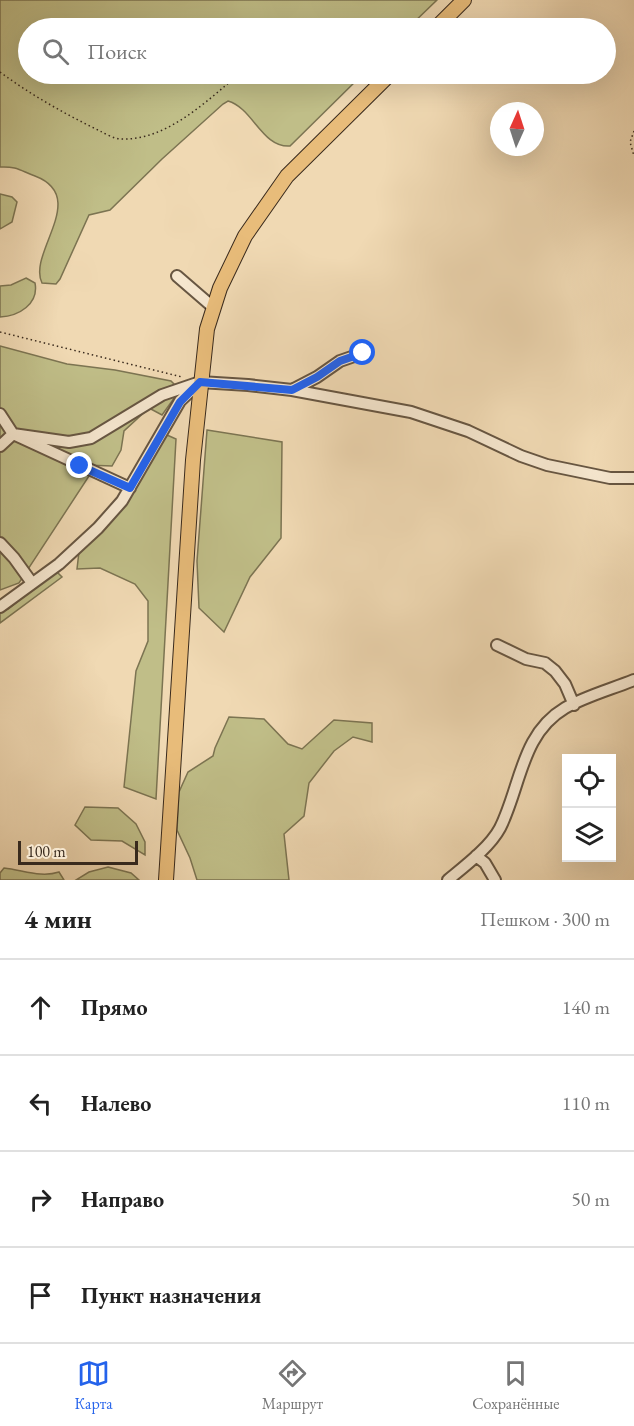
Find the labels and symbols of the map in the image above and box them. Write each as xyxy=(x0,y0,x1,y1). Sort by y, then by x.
north arrow xyxy=(490,102,544,156)
route start xyxy=(349,339,375,365)
route end xyxy=(66,452,92,478)
scale bar xyxy=(18,838,138,866)

